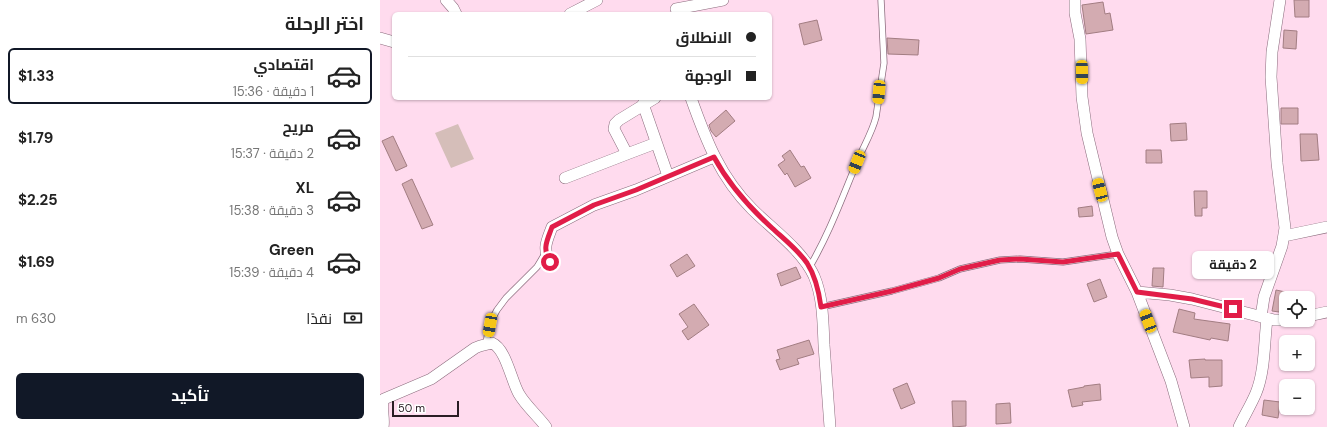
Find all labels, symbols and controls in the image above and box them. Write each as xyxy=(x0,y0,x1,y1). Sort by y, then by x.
text: اختر الرحلة xyxy=(285,12,364,36)
text: الانطلاق xyxy=(676,28,732,48)
text: اقتصادي xyxy=(254,55,314,75)
icon: car xyxy=(326,58,362,94)
car xyxy=(1076,60,1088,84)
text: $1.33 xyxy=(18,66,54,86)
text: الوجهة xyxy=(685,66,732,86)
car xyxy=(872,80,886,104)
text: 1 دقيقة · 15:36 xyxy=(233,83,314,100)
text: مريح xyxy=(282,117,314,137)
icon: car xyxy=(326,120,362,156)
text: $1.79 xyxy=(18,128,53,148)
text: 2 دقيقة · 15:37 xyxy=(231,145,314,162)
car xyxy=(847,149,867,175)
car xyxy=(1091,177,1109,203)
text: XL xyxy=(296,178,314,198)
icon: car xyxy=(326,182,362,218)
text: $2.25 xyxy=(18,190,57,210)
text: 3 دقيقة · 15:38 xyxy=(229,202,314,219)
text: Green xyxy=(269,240,314,260)
icon: car xyxy=(326,244,362,280)
callout: 2 دقيقة xyxy=(1192,251,1274,279)
text: $1.69 xyxy=(18,252,55,272)
route start xyxy=(541,253,559,271)
text: 2 دقيقة xyxy=(1209,256,1257,273)
text: 4 دقيقة · 15:39 xyxy=(229,264,314,281)
map controls xyxy=(1279,291,1315,415)
button: locate xyxy=(1279,291,1315,327)
route end xyxy=(1224,300,1242,318)
icon: cash xyxy=(342,307,364,329)
car xyxy=(1138,308,1158,334)
text: نقدًا xyxy=(306,309,332,329)
text: 630 m xyxy=(16,310,56,327)
car xyxy=(482,312,498,338)
button: + xyxy=(1279,335,1315,371)
button: تأكيد xyxy=(16,373,364,419)
button: − xyxy=(1279,379,1315,415)
scale bar xyxy=(392,399,459,418)
text: 50 m xyxy=(398,401,425,415)

